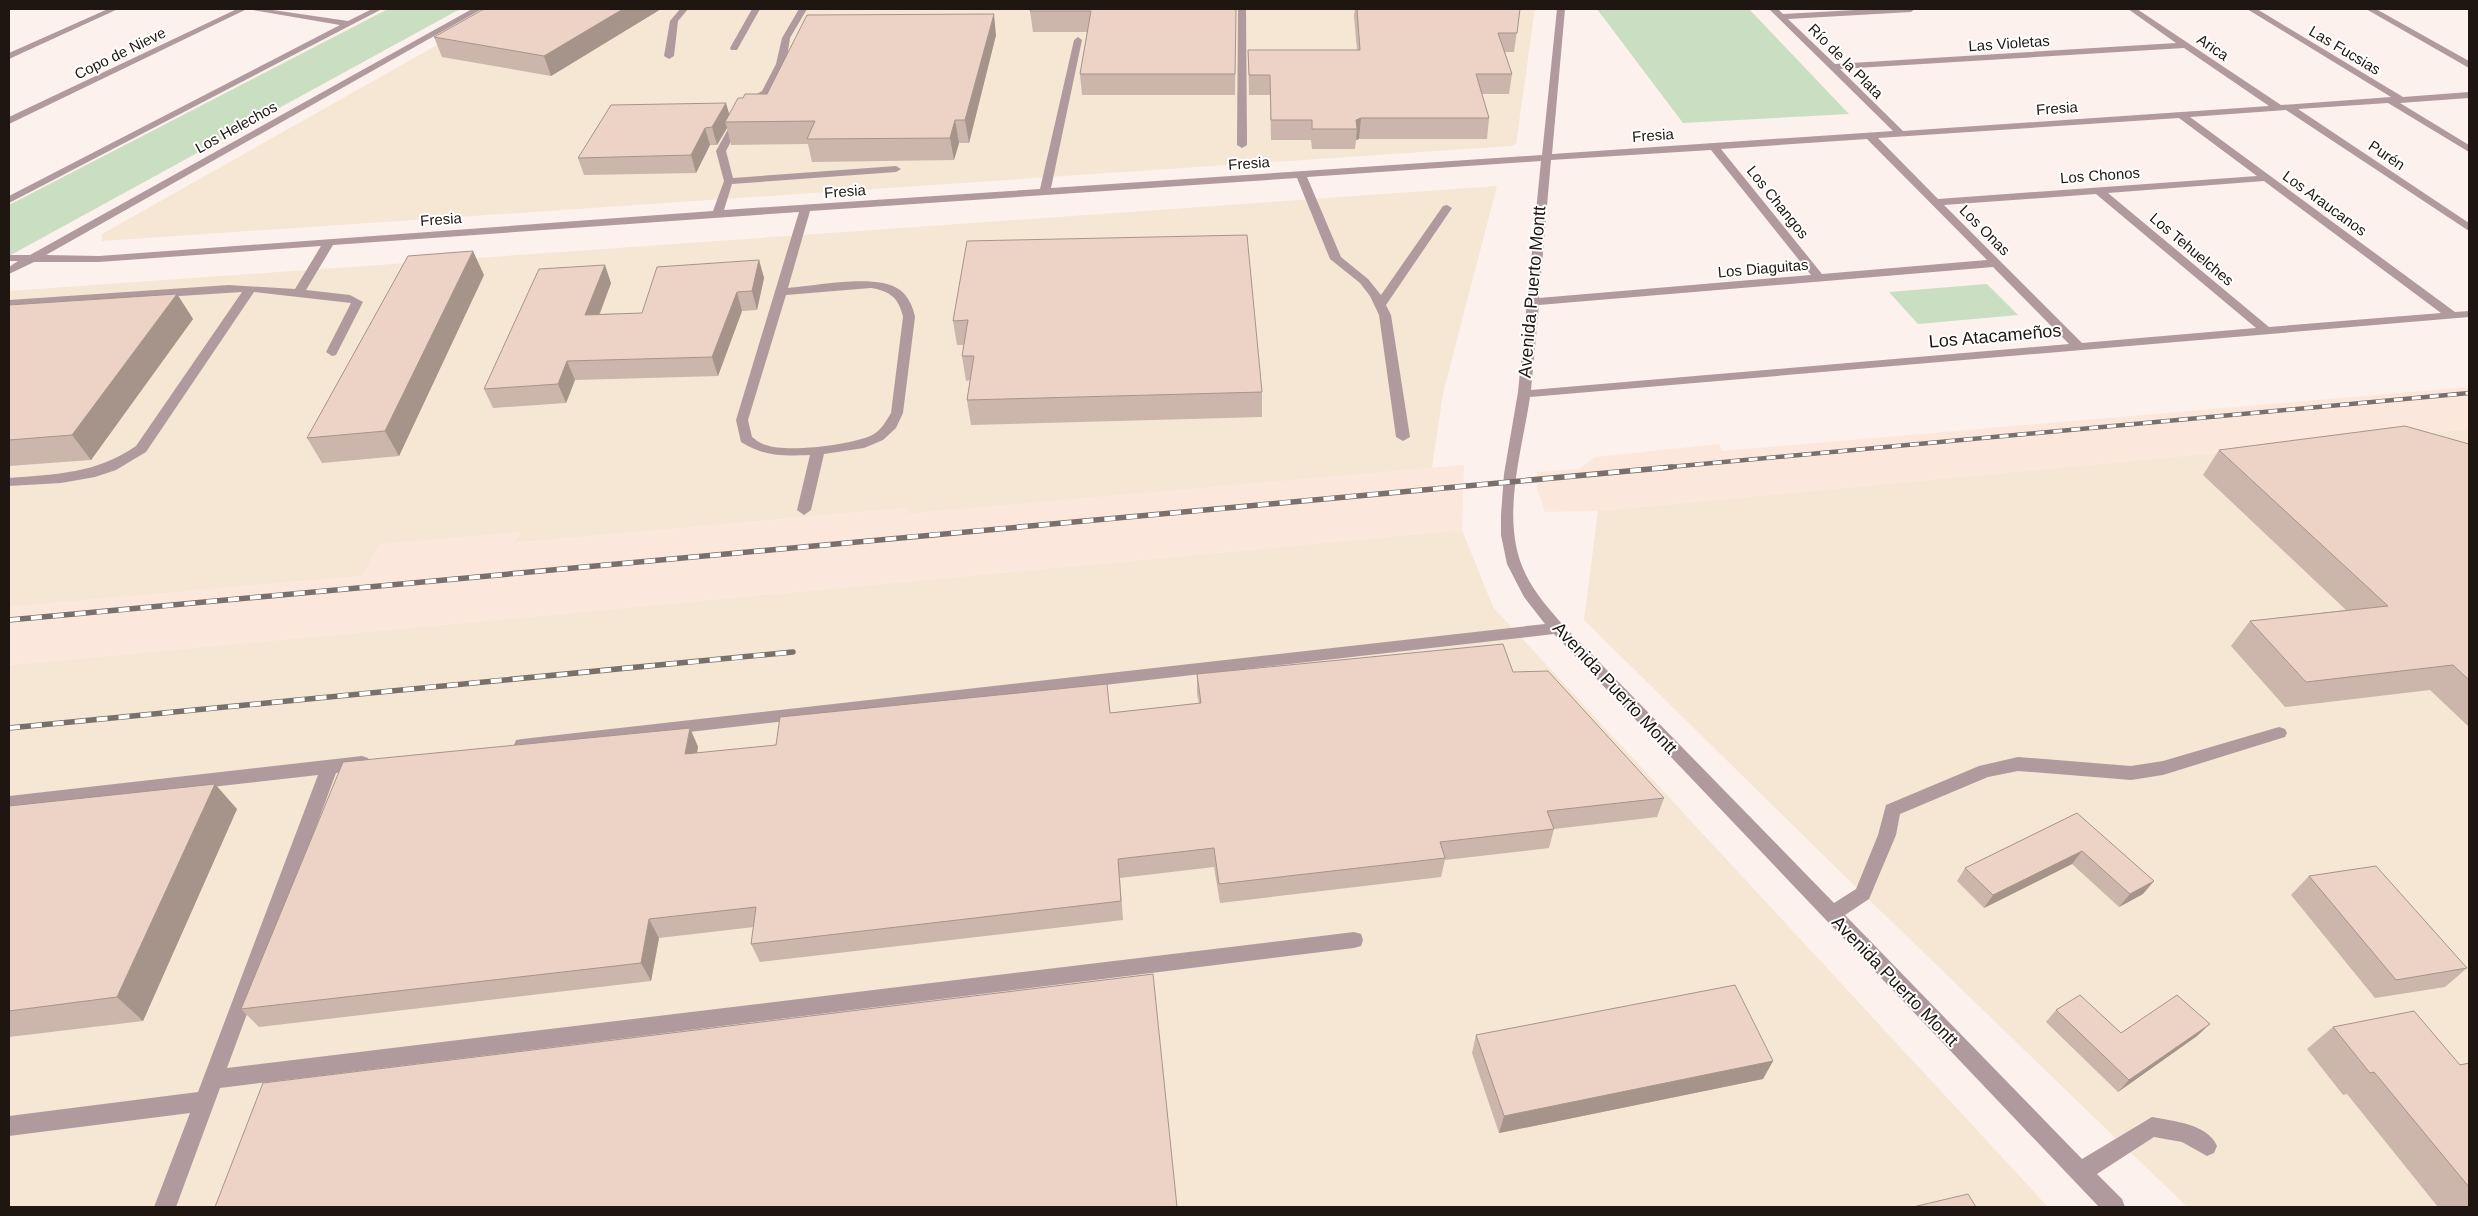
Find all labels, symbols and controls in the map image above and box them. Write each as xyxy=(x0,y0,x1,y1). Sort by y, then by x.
street label: Río de la Plata xyxy=(1805,20,1887,102)
street label: Las Fucsias xyxy=(2306,22,2384,78)
street label: Copo de Nieve xyxy=(72,24,168,82)
street label: Arica xyxy=(2194,30,2232,64)
street label: Las Violetas xyxy=(1968,32,2050,54)
street label: Los Helechos xyxy=(192,98,280,156)
street label: Fresia xyxy=(2036,98,2079,118)
street label: Fresia xyxy=(1632,125,1675,145)
street label: Purén xyxy=(2366,137,2408,173)
street label: Fresia xyxy=(1228,153,1271,173)
street label: Los Changos xyxy=(1744,162,1812,242)
street label: Los Chonos xyxy=(2059,164,2141,186)
street label: Los Araucanos xyxy=(2280,167,2370,239)
street label: Fresia xyxy=(824,181,867,201)
street label: Los Onas xyxy=(1956,201,2014,259)
street label: Avenida Puerto Montt xyxy=(1515,205,1549,379)
street label: Fresia xyxy=(420,209,463,229)
street label: Los Tehuelches xyxy=(2147,209,2237,289)
street label: Los Diaguitas xyxy=(1717,256,1809,280)
street label: Los Atacameños xyxy=(1928,320,2062,352)
street label: Avenida Puerto Montt xyxy=(1549,618,1681,758)
street label: Avenida Puerto Montt xyxy=(1828,912,1962,1050)

